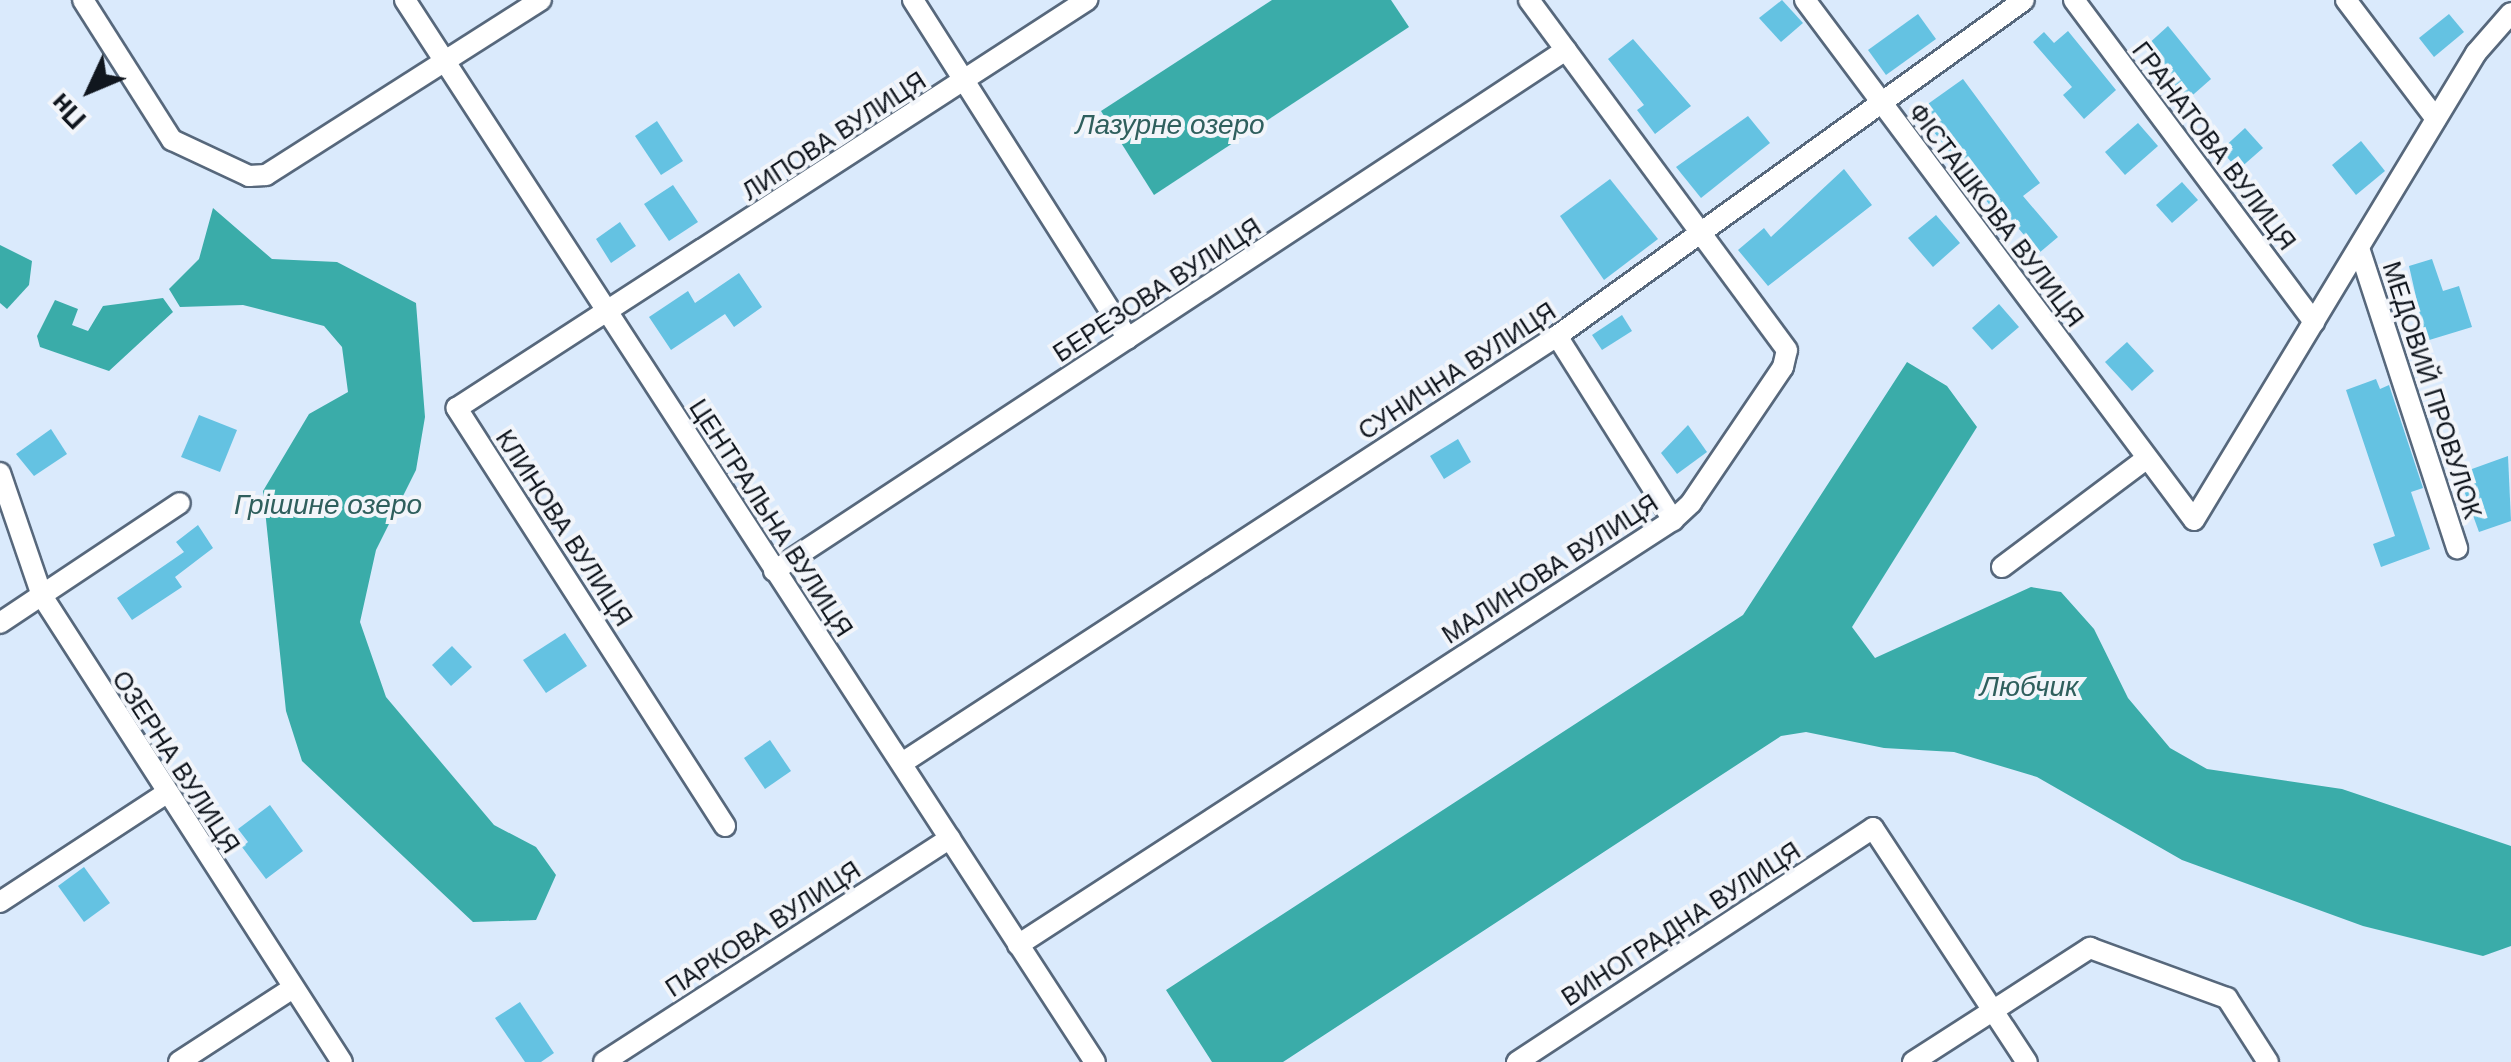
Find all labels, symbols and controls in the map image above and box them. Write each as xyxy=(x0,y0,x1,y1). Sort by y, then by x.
street label: ГРАНАТОВА ВУЛИЦЯ xyxy=(2126,36,2302,256)
north arrow xyxy=(40,40,140,140)
street label: ЛИПОВА ВУЛИЦЯ xyxy=(736,65,932,207)
text: Пн xyxy=(44,87,92,135)
street label: ФІСТАШКОВА ВУЛИЦЯ xyxy=(1902,97,2090,333)
water label: Лазурне озеро xyxy=(1075,108,1265,142)
street label: БЕРЕЗОВА ВУЛИЦЯ xyxy=(1048,212,1266,368)
street label: МЕДОВИЙ ПРОВУЛОК xyxy=(2376,258,2488,522)
street label: СУНИЧНА ВУЛИЦЯ xyxy=(1353,296,1561,446)
street label: ЦЕНТРАЛЬНА ВУЛИЦЯ xyxy=(683,394,859,642)
street label: КЛИНОВА ВУЛИЦЯ xyxy=(489,424,639,632)
water label: Грішине озеро xyxy=(234,488,422,522)
street label: МАЛИНОВА ВУЛИЦЯ xyxy=(1436,488,1664,650)
street label: ОЗЕРНА ВУЛИЦЯ xyxy=(106,665,246,859)
water label: Любчик xyxy=(1980,670,2078,704)
street label: ВИНОГРАДНА ВУЛИЦЯ xyxy=(1556,836,1806,1012)
street label: ПАРКОВА ВУЛИЦЯ xyxy=(660,855,866,1003)

